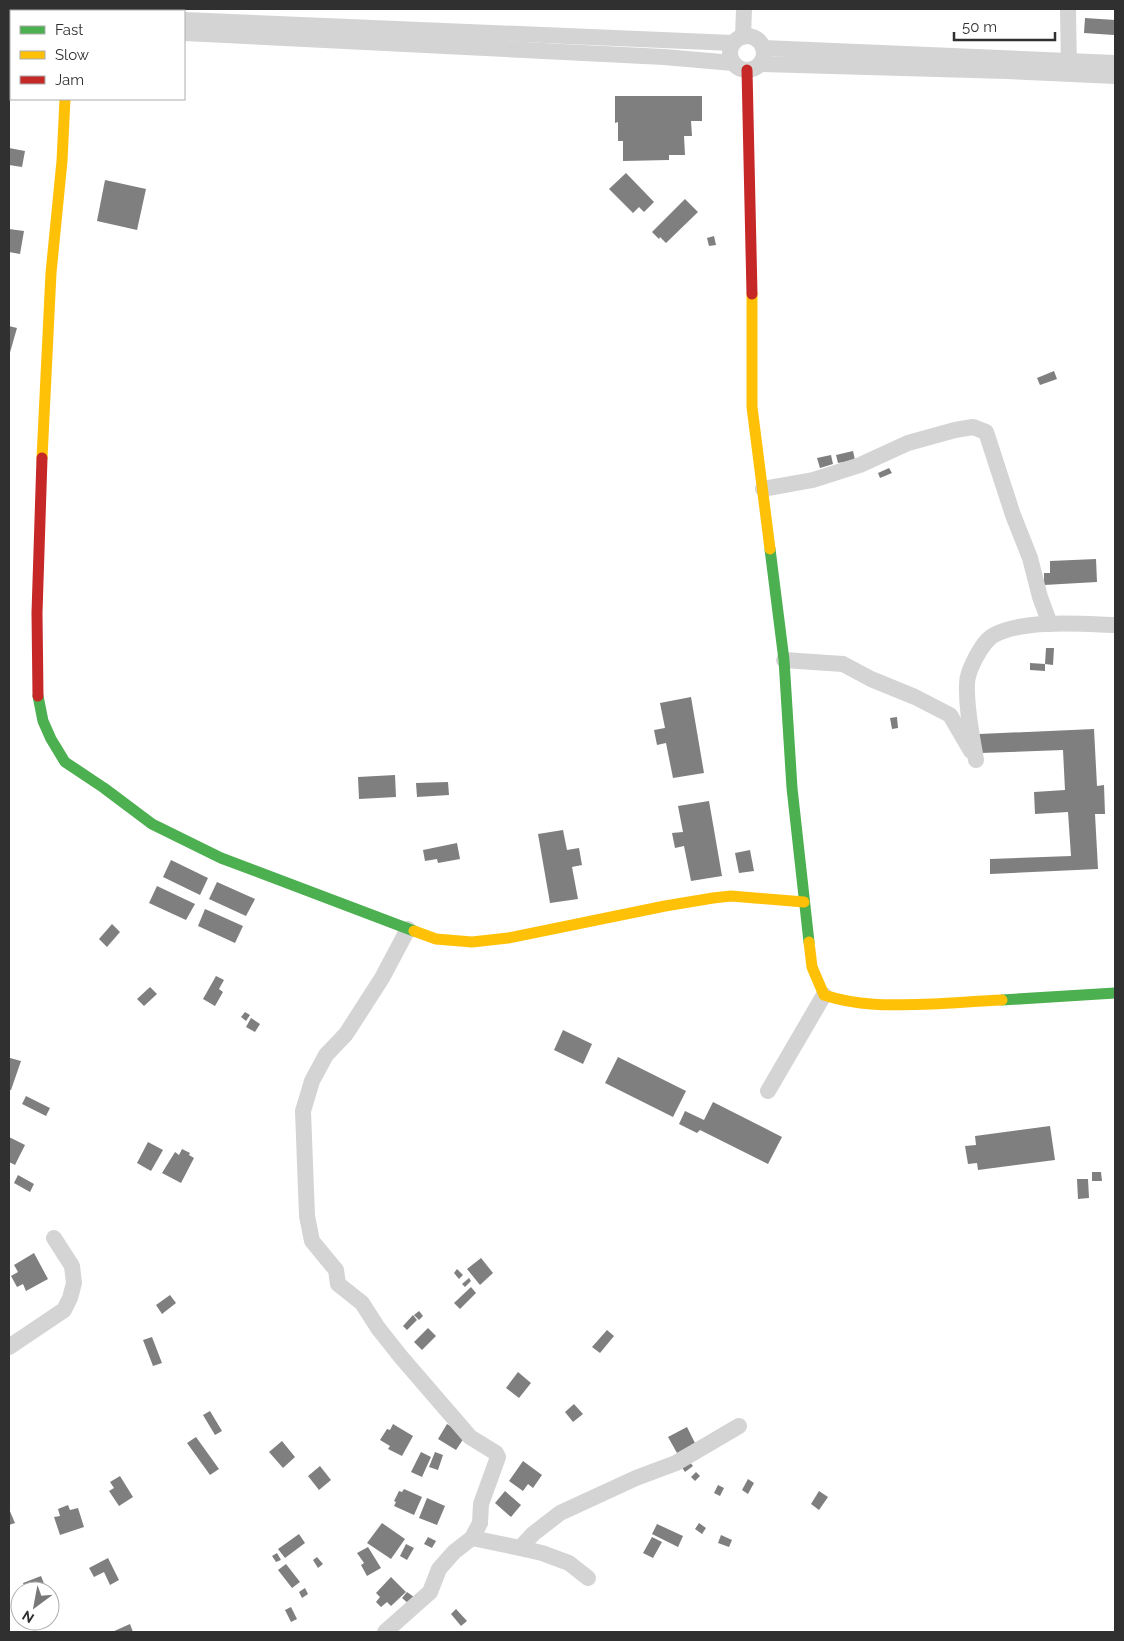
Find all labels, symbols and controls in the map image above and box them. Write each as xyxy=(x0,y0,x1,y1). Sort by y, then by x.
legend xyxy=(10,10,185,100)
scale bar xyxy=(954,10,1055,42)
text: 50 m xyxy=(962,18,997,36)
text: Fast xyxy=(55,21,83,39)
text: Slow xyxy=(55,46,89,64)
text: Jam xyxy=(55,71,84,89)
north arrow xyxy=(10,1581,60,1631)
text: N xyxy=(19,1607,37,1627)

